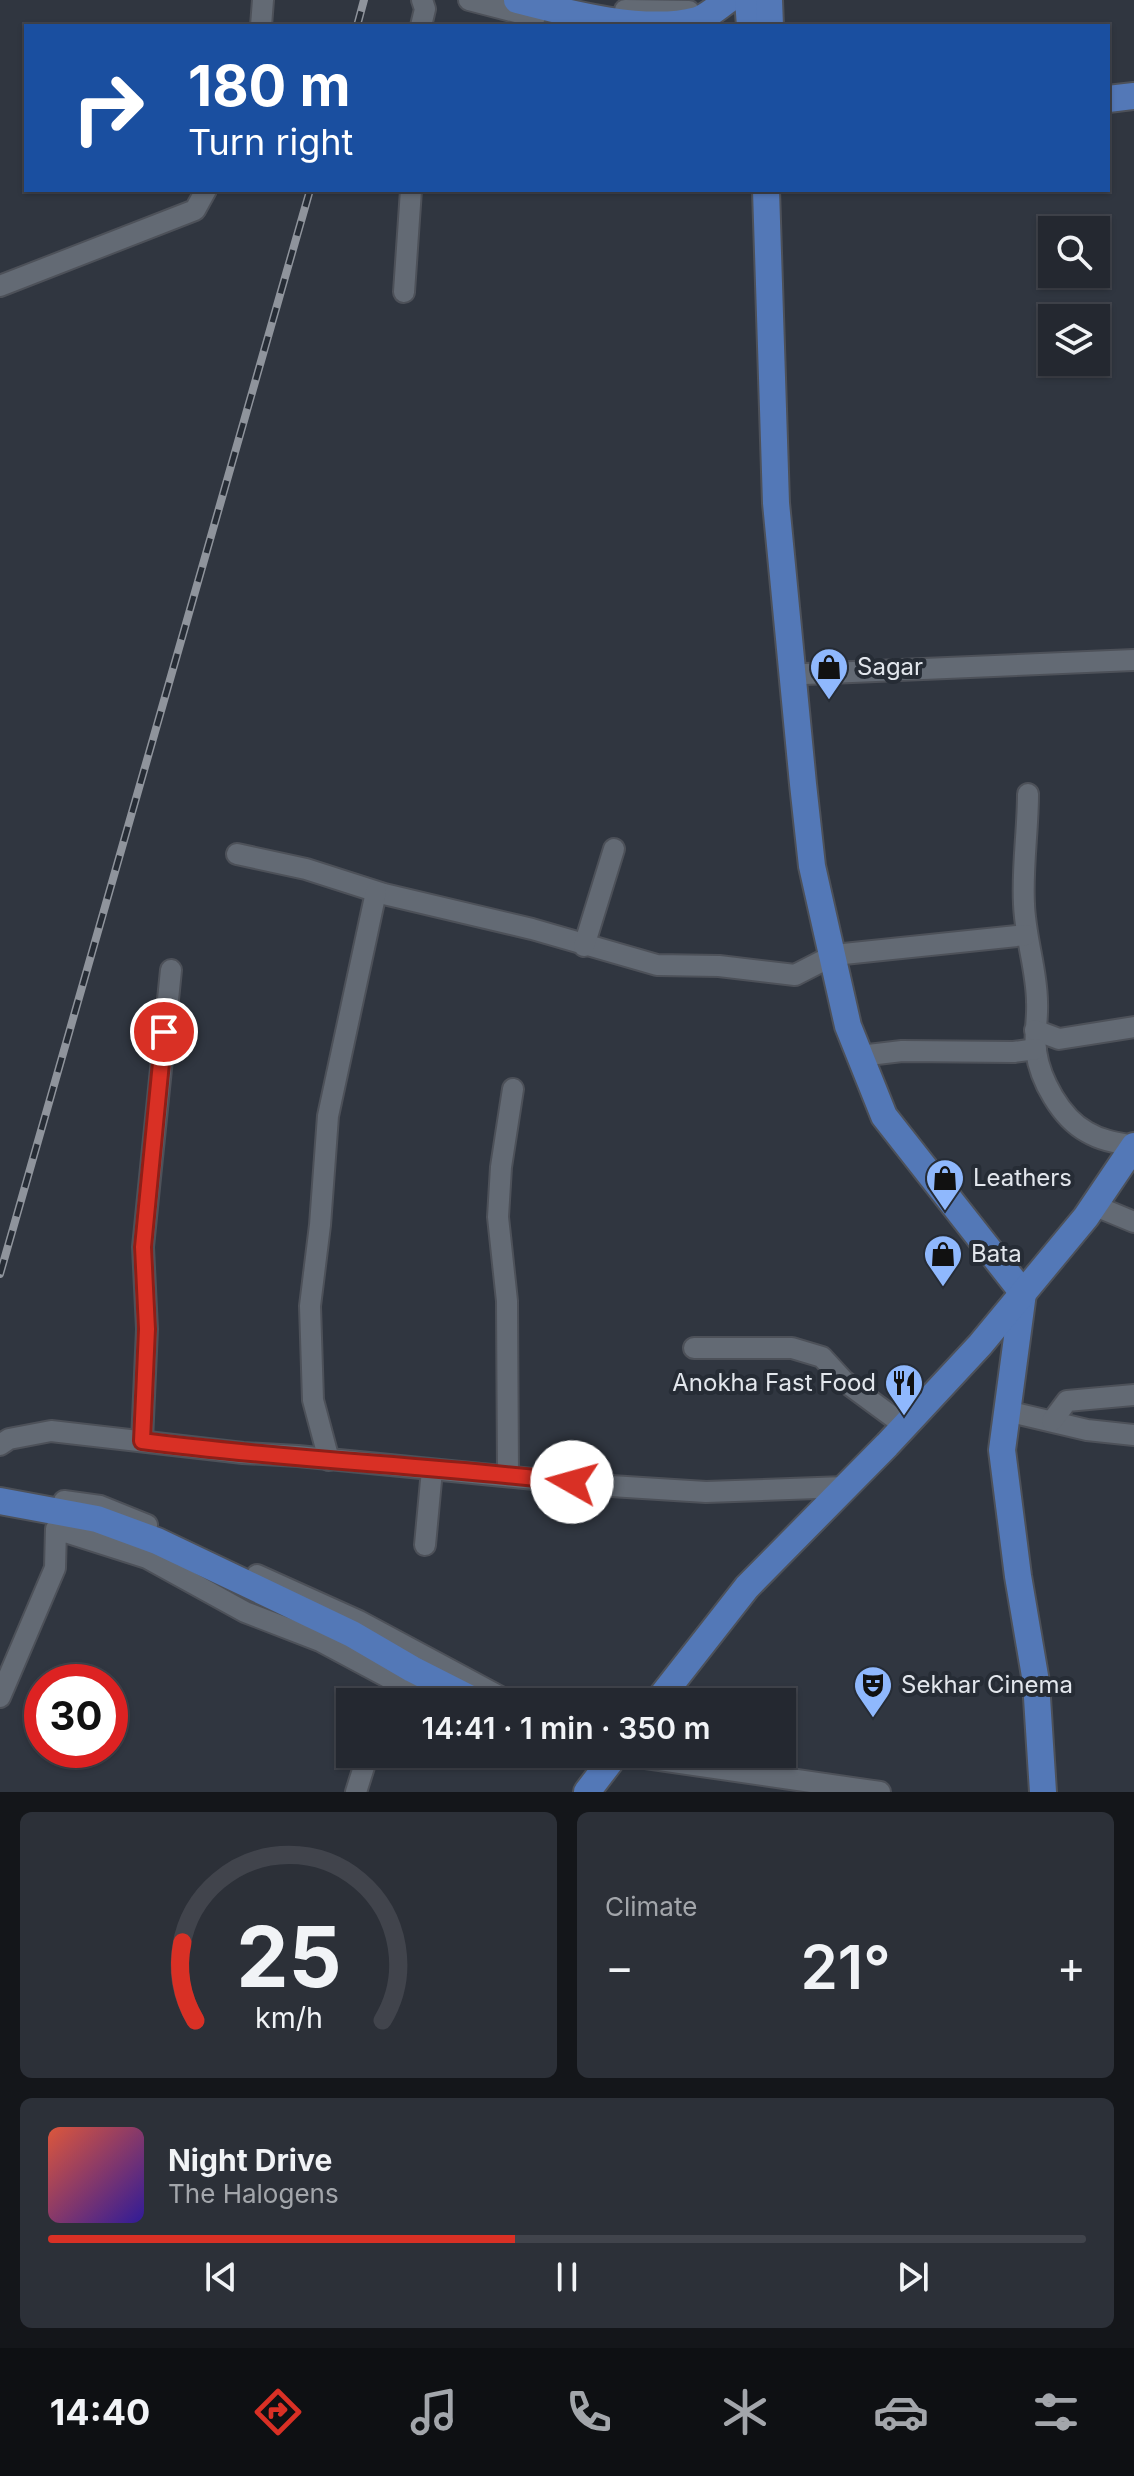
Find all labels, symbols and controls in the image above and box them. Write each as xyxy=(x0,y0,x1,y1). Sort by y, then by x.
text: 180 m xyxy=(188,52,351,120)
icon: right xyxy=(56,56,160,160)
text: Turn right xyxy=(188,120,353,164)
map controls xyxy=(1038,216,1110,376)
button: search xyxy=(1038,216,1110,288)
button: layers xyxy=(1038,304,1110,376)
shop icon: Sagar xyxy=(808,646,850,701)
place label: Sagar xyxy=(857,652,923,681)
pin xyxy=(130,998,198,1066)
icon: arrive xyxy=(142,1010,186,1054)
shop icon: Leathers xyxy=(924,1157,966,1212)
place label: Leathers xyxy=(973,1163,1072,1192)
shop icon: Bata xyxy=(922,1233,964,1288)
place label: Bata xyxy=(971,1239,1022,1268)
restaurant icon: Anokha Fast Food xyxy=(883,1362,925,1417)
place label: Anokha Fast Food xyxy=(672,1368,876,1397)
position arrow xyxy=(530,1440,614,1524)
speed limit sign: 30 xyxy=(24,1664,128,1768)
theatre icon: Sekhar Cinema xyxy=(852,1664,894,1719)
place label: Sekhar Cinema xyxy=(901,1670,1073,1699)
text: 14:41 · 1 min · 350 m xyxy=(421,1710,711,1746)
text: Climate xyxy=(605,1891,697,1922)
text: 25 xyxy=(236,1906,341,2007)
text: 21° xyxy=(800,1931,891,2003)
text: − xyxy=(605,1940,634,1994)
text: + xyxy=(1057,1940,1086,1994)
text: km/h xyxy=(255,2000,322,2035)
text: Night Drive xyxy=(168,2142,332,2178)
text: The Halogens xyxy=(168,2178,339,2209)
icon: previous xyxy=(199,2255,243,2299)
icon: pause xyxy=(545,2255,589,2299)
icon: next xyxy=(891,2255,935,2299)
icon: directions xyxy=(250,2384,306,2440)
icon: music xyxy=(406,2384,462,2440)
icon: phone xyxy=(561,2384,617,2440)
icon: climate xyxy=(717,2384,773,2440)
icon: car xyxy=(873,2384,929,2440)
icon: filters xyxy=(1028,2384,1084,2440)
text: 14:40 xyxy=(50,2390,150,2434)

